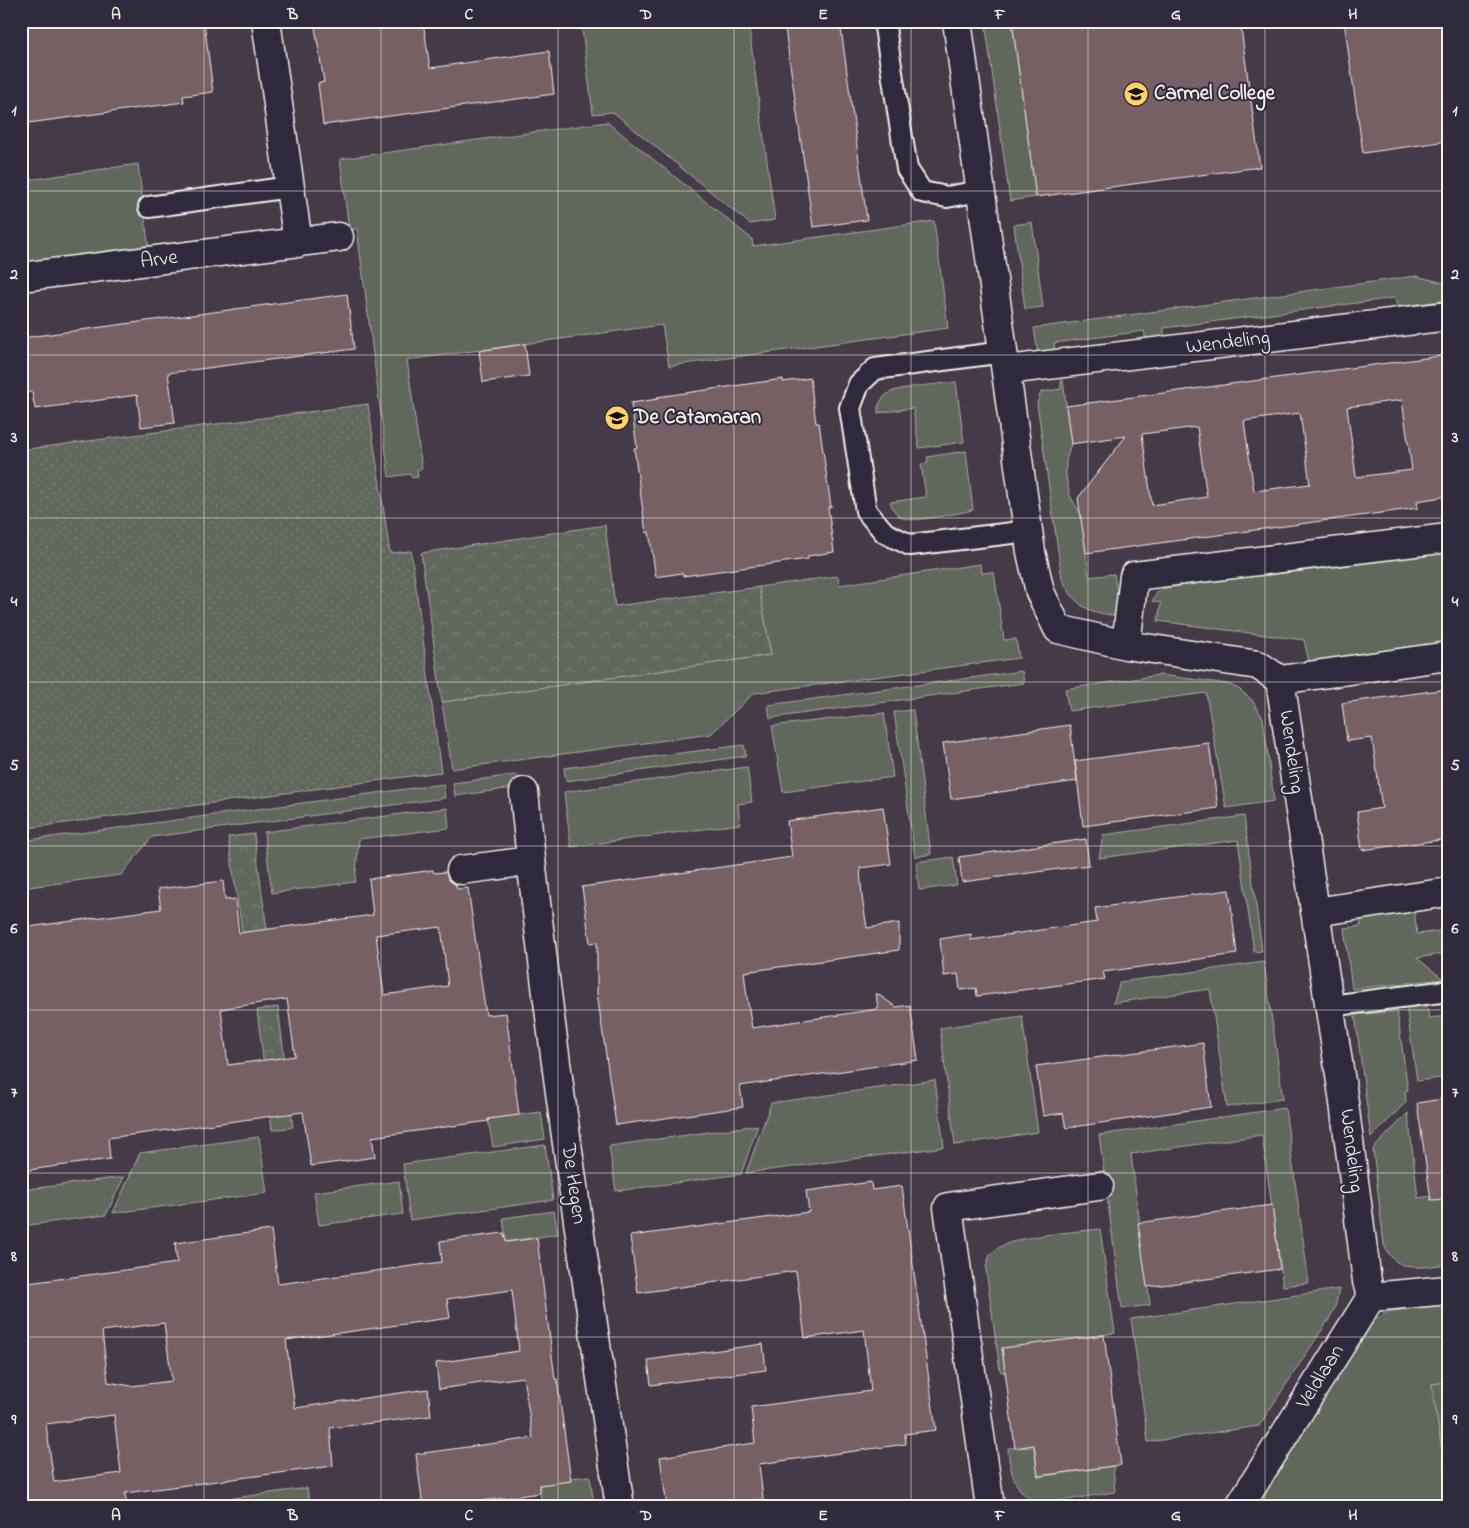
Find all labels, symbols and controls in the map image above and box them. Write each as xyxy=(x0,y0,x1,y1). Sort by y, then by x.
text: A xyxy=(111,3,121,27)
text: B xyxy=(287,3,299,27)
text: C xyxy=(465,3,474,27)
text: D xyxy=(639,3,652,27)
text: E xyxy=(818,3,828,27)
text: F xyxy=(994,3,1006,27)
text: G xyxy=(1171,3,1181,27)
text: H xyxy=(1348,3,1358,27)
place label: Carmel College xyxy=(1154,79,1276,111)
school or university icon: Carmel College xyxy=(1123,81,1149,107)
text: 1 xyxy=(11,99,17,123)
text: 1 xyxy=(1452,99,1458,123)
street label: Arve xyxy=(139,243,180,277)
text: 2 xyxy=(9,263,18,287)
text: 2 xyxy=(1450,263,1459,287)
street label: Wendeling xyxy=(1184,323,1272,365)
place label: De Catamaran xyxy=(633,403,761,433)
school or university icon: De Catamaran xyxy=(604,405,630,431)
text: 3 xyxy=(10,426,18,450)
text: 3 xyxy=(1451,426,1459,450)
text: 4 xyxy=(10,590,18,614)
text: 4 xyxy=(1451,590,1459,614)
street label: Wendeling xyxy=(1268,708,1312,796)
text: 5 xyxy=(9,754,19,778)
text: 5 xyxy=(1450,754,1460,778)
text: 6 xyxy=(9,917,18,941)
text: 6 xyxy=(1450,917,1459,941)
text: 7 xyxy=(11,1081,18,1105)
text: 7 xyxy=(1452,1081,1459,1105)
street label: Wendeling xyxy=(1329,1107,1371,1195)
street label: De Hegen xyxy=(550,1141,593,1226)
text: 8 xyxy=(10,1245,17,1269)
text: 8 xyxy=(1451,1245,1458,1269)
street label: Veldlaan xyxy=(1289,1339,1353,1416)
text: 9 xyxy=(11,1408,17,1432)
text: 9 xyxy=(1452,1408,1458,1432)
text: A xyxy=(111,1504,121,1528)
text: B xyxy=(287,1504,299,1528)
text: C xyxy=(465,1504,474,1528)
text: D xyxy=(639,1504,652,1528)
text: E xyxy=(818,1504,828,1528)
text: F xyxy=(994,1504,1006,1528)
text: G xyxy=(1171,1504,1181,1528)
text: H xyxy=(1348,1504,1358,1528)

